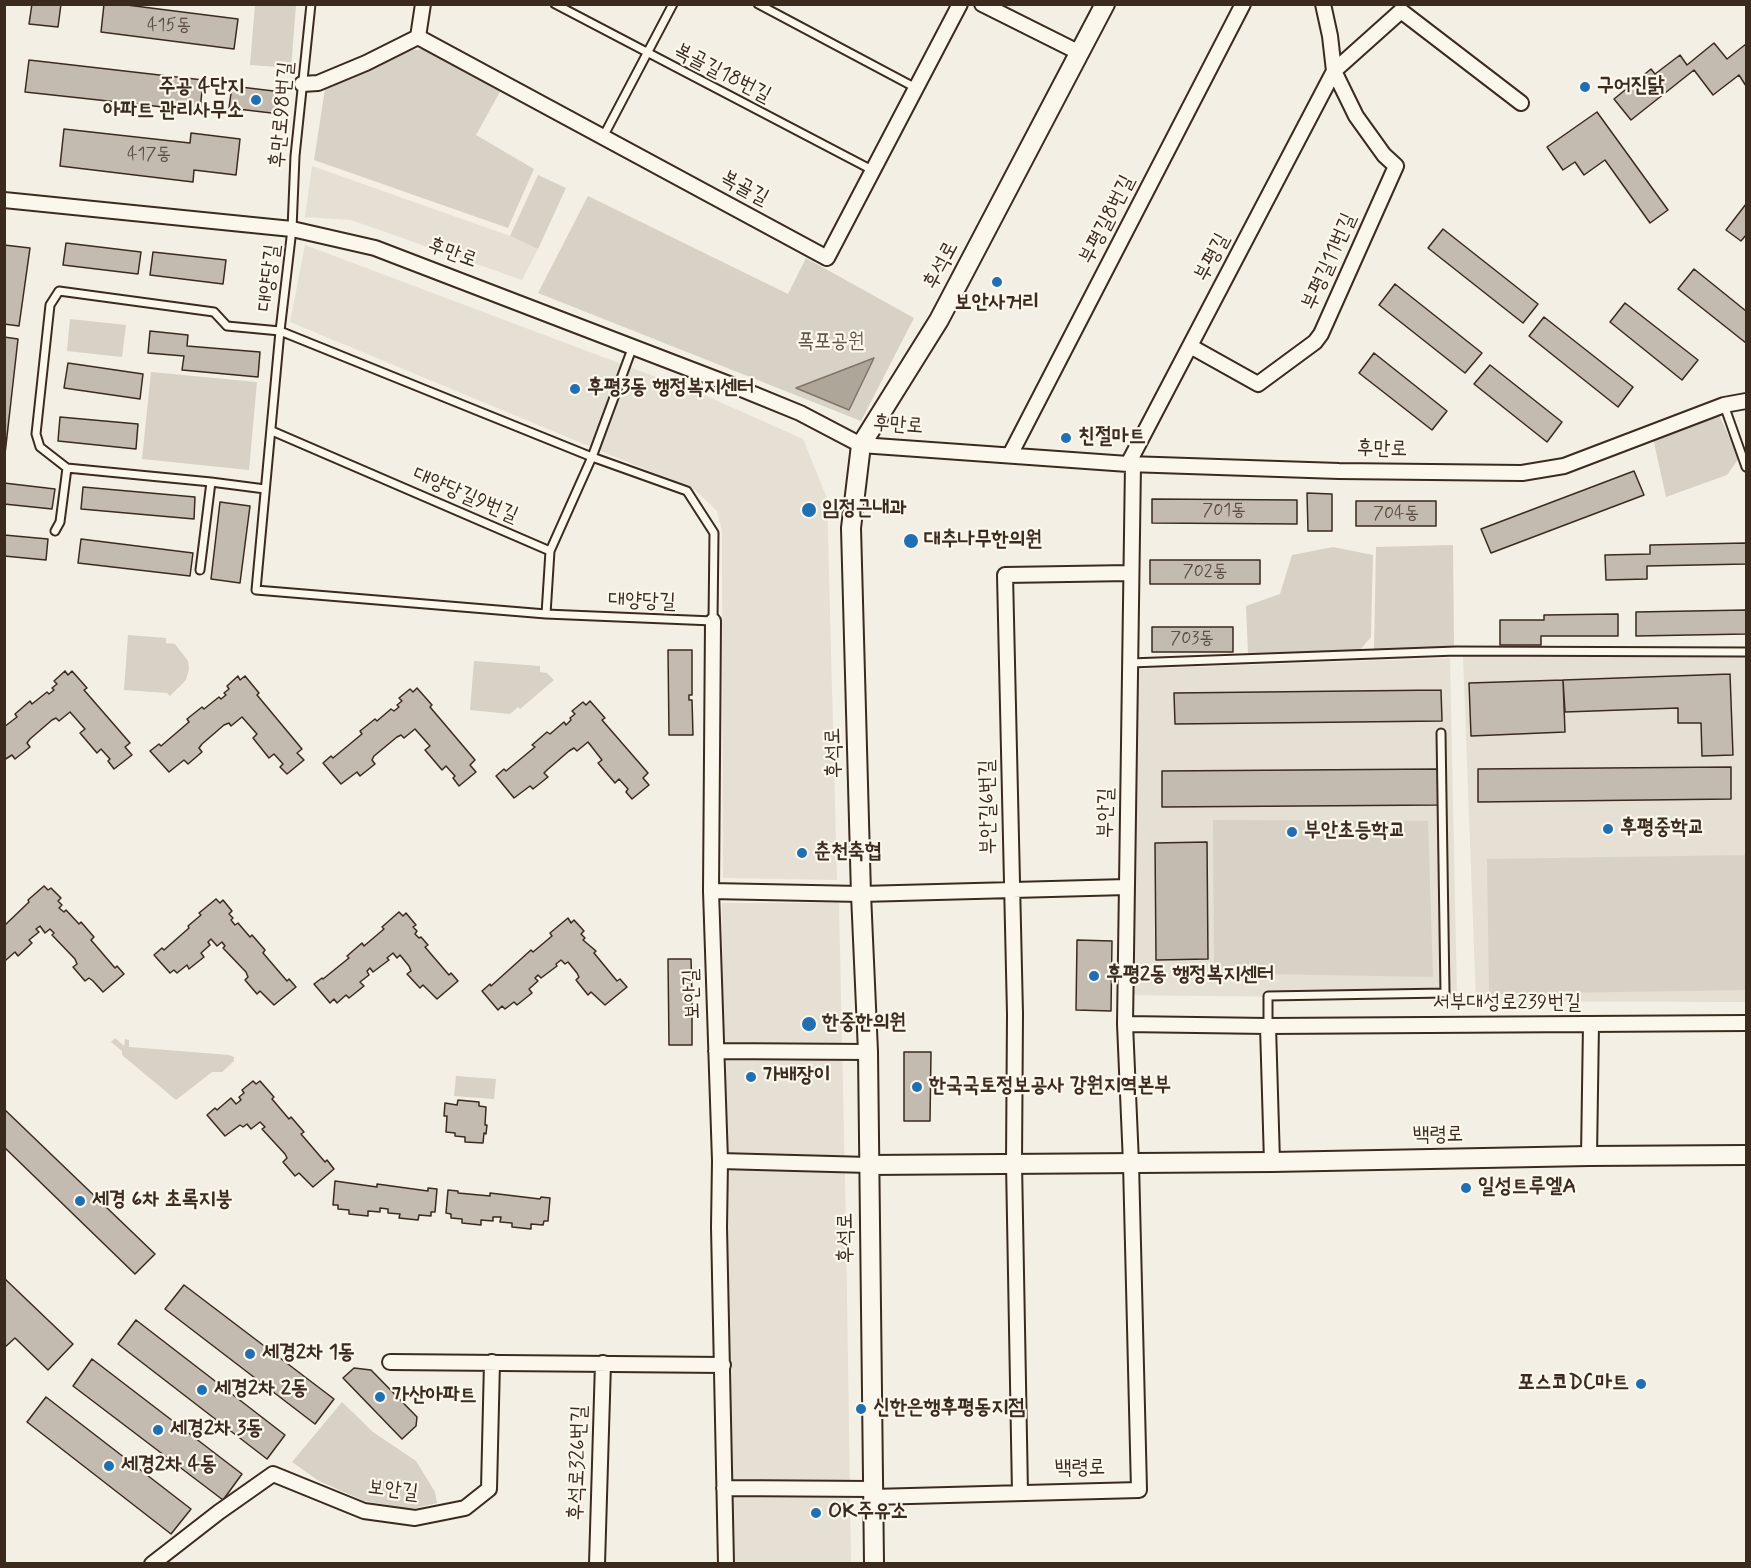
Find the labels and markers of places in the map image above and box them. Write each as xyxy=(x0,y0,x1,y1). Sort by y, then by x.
place label: 구어진닭 xyxy=(1597,74,1665,100)
place label: 주공 4단지 아파트 관리사무소 xyxy=(103,75,244,125)
marker: 구어진닭 xyxy=(1578,80,1592,94)
marker: 주공 4단지 아파트 관리사무소 xyxy=(249,93,263,107)
marker: 보안사거리 xyxy=(990,275,1004,289)
place label: 보안사거리 xyxy=(955,291,1039,317)
place label: 후평3동 행정복지센터 xyxy=(587,376,754,402)
marker: 후평3동 행정복지센터 xyxy=(568,382,582,396)
place label: 친절마트 xyxy=(1078,425,1146,451)
marker: 친절마트 xyxy=(1059,431,1073,445)
place label: 임정근내과 xyxy=(822,497,906,523)
marker: 임정근내과 xyxy=(800,501,818,519)
place label: 대추나무한의원 xyxy=(924,528,1042,554)
marker: 대추나무한의원 xyxy=(902,532,920,550)
place label: 후평중학교 xyxy=(1620,816,1704,842)
place label: 부안초등학교 xyxy=(1304,819,1405,845)
marker: 후평중학교 xyxy=(1601,822,1615,836)
marker: 부안초등학교 xyxy=(1285,825,1299,839)
place label: 춘천축협 xyxy=(814,840,882,866)
marker: 춘천축협 xyxy=(795,846,809,860)
place label: 후평2동 행정복지센터 xyxy=(1106,963,1274,989)
marker: 후평2동 행정복지센터 xyxy=(1087,969,1101,983)
place label: 한중한의원 xyxy=(822,1011,906,1037)
marker: 한중한의원 xyxy=(800,1015,818,1033)
place label: 가배장이 xyxy=(763,1064,831,1090)
marker: 가배장이 xyxy=(744,1070,758,1084)
place label: 한국국토정보공사 강원지역본부 xyxy=(929,1074,1171,1100)
marker: 한국국토정보공사 강원지역본부 xyxy=(910,1080,924,1094)
place label: 일성트루엘A xyxy=(1478,1175,1576,1201)
marker: 일성트루엘A xyxy=(1459,1181,1473,1195)
place label: 세경 6차 초록지붕 xyxy=(92,1188,232,1214)
marker: 세경 6차 초록지붕 xyxy=(73,1194,87,1208)
place label: 세경2차 1동 xyxy=(262,1341,355,1367)
marker: 세경2차 1동 xyxy=(243,1347,257,1361)
place label: 포스코DC마트 xyxy=(1518,1371,1629,1397)
place label: 세경2차 2동 xyxy=(214,1377,308,1403)
marker: 포스코DC마트 xyxy=(1634,1377,1648,1391)
marker: 세경2차 2동 xyxy=(195,1383,209,1397)
place label: 가산아파트 xyxy=(392,1384,476,1410)
marker: 가산아파트 xyxy=(373,1390,387,1404)
place label: 신한은행후평동지점 xyxy=(873,1396,1025,1422)
marker: 신한은행후평동지점 xyxy=(854,1402,868,1416)
place label: 세경2차 3동 xyxy=(170,1417,263,1443)
marker: 세경2차 3동 xyxy=(151,1423,165,1437)
place label: 세경2차 4동 xyxy=(121,1453,217,1479)
marker: 세경2차 4동 xyxy=(102,1459,116,1473)
place label: OK주유소 xyxy=(828,1500,908,1526)
marker: OK주유소 xyxy=(809,1506,823,1520)

